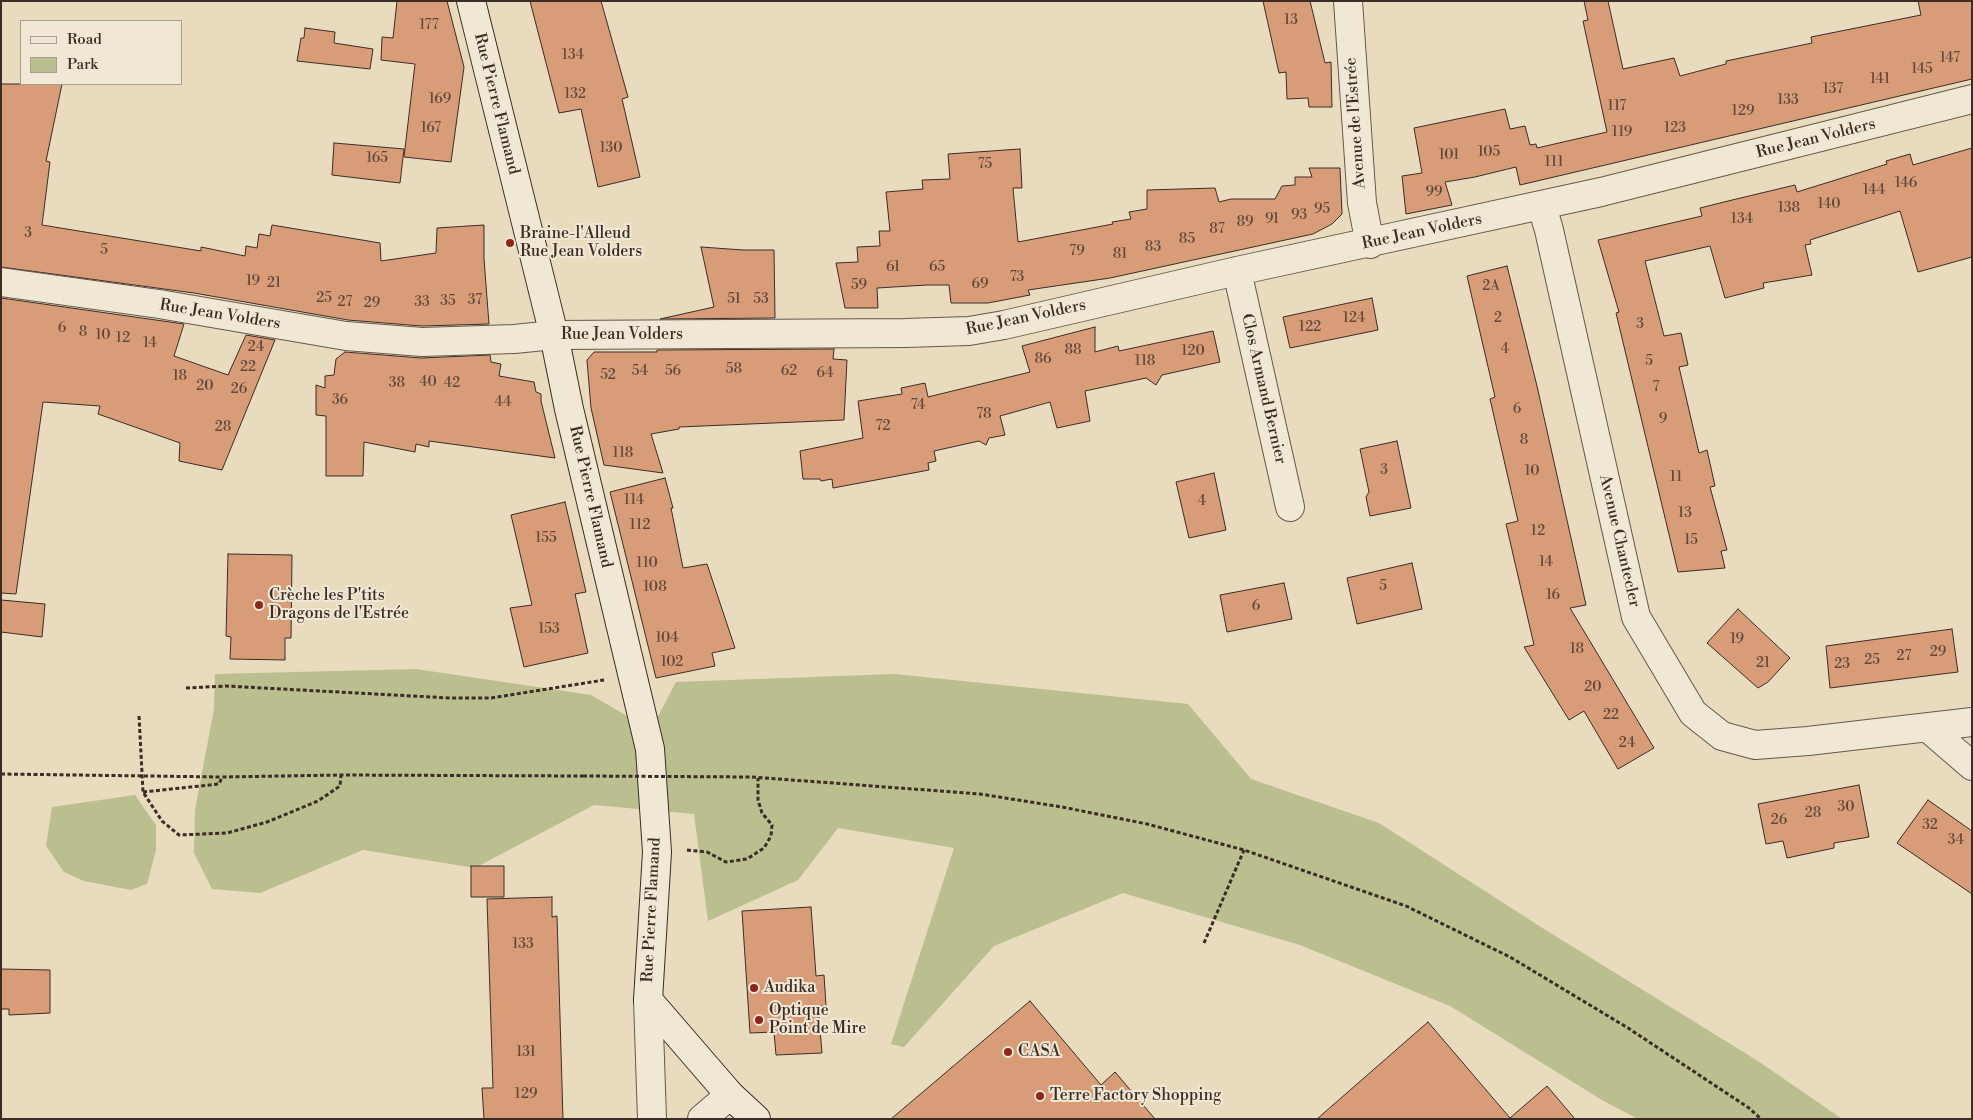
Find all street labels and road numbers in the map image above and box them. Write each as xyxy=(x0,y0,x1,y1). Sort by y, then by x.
street label: Rue Pierre Flamand xyxy=(469,31,523,177)
street label: Avenue de l'Estrée xyxy=(1342,57,1370,189)
street label: Rue Jean Volders xyxy=(1754,115,1878,163)
street label: Rue Jean Volders xyxy=(1360,210,1484,254)
street label: Rue Jean Volders xyxy=(158,296,282,334)
street label: Rue Jean Volders xyxy=(964,296,1088,340)
street label: Clos Armand Bernier xyxy=(1236,312,1290,466)
street label: Rue Jean Volders xyxy=(561,325,683,345)
street label: Rue Pierre Flamand xyxy=(564,424,616,570)
street label: Avenue Chantecler xyxy=(1594,473,1644,609)
street label: Rue Pierre Flamand xyxy=(639,837,665,983)

